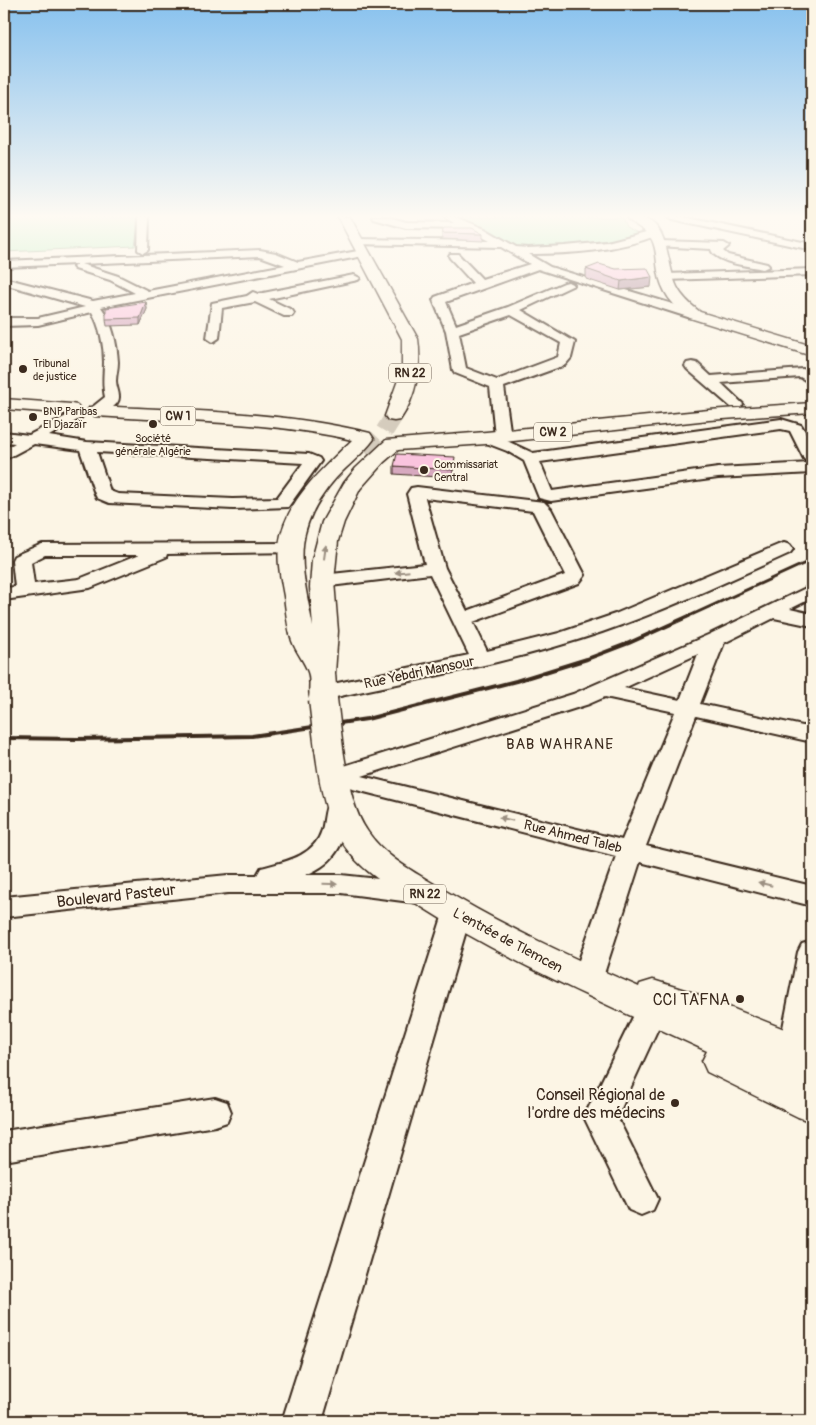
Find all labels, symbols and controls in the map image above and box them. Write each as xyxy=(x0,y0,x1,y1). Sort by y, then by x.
place label: Tribunal de justice xyxy=(33,357,77,383)
marker: Tribunal de justice xyxy=(17,363,29,375)
road number: RN 22 xyxy=(389,363,431,382)
place label: BNP Paribas El Djazaïr xyxy=(43,405,97,431)
road number: CW 1 xyxy=(160,406,196,426)
marker: BNP Paribas El Djazaïr xyxy=(27,411,39,423)
marker: Société générale Algérie xyxy=(147,418,159,430)
road number: CW 2 xyxy=(534,422,572,442)
place label: Société générale Algérie xyxy=(115,432,191,458)
place label: Commissariat Central xyxy=(434,458,498,484)
marker: Commissariat Central xyxy=(418,464,430,476)
one-way arrow xyxy=(322,544,330,560)
one-way arrow xyxy=(393,568,409,576)
street label: Rue Yebdri Mansour xyxy=(362,652,476,692)
district label: BAB WAHRANE xyxy=(506,735,614,754)
one-way arrow xyxy=(498,815,513,823)
street label: Rue Ahmed Taleb xyxy=(522,816,624,857)
street label: Boulevard Pasteur xyxy=(56,880,177,912)
one-way arrow xyxy=(322,880,338,888)
one-way arrow xyxy=(757,880,772,888)
road number: RN 22 xyxy=(404,884,446,904)
street label: L'entrée de Tlemcen xyxy=(450,904,566,977)
place label: CCI TAFNA xyxy=(653,990,730,1010)
marker: CCI TAFNA xyxy=(734,993,746,1005)
place label: Conseil Régional de l'ordre des médecins xyxy=(528,1085,665,1123)
marker: Conseil Régional de l'ordre des médecins xyxy=(669,1097,681,1109)

